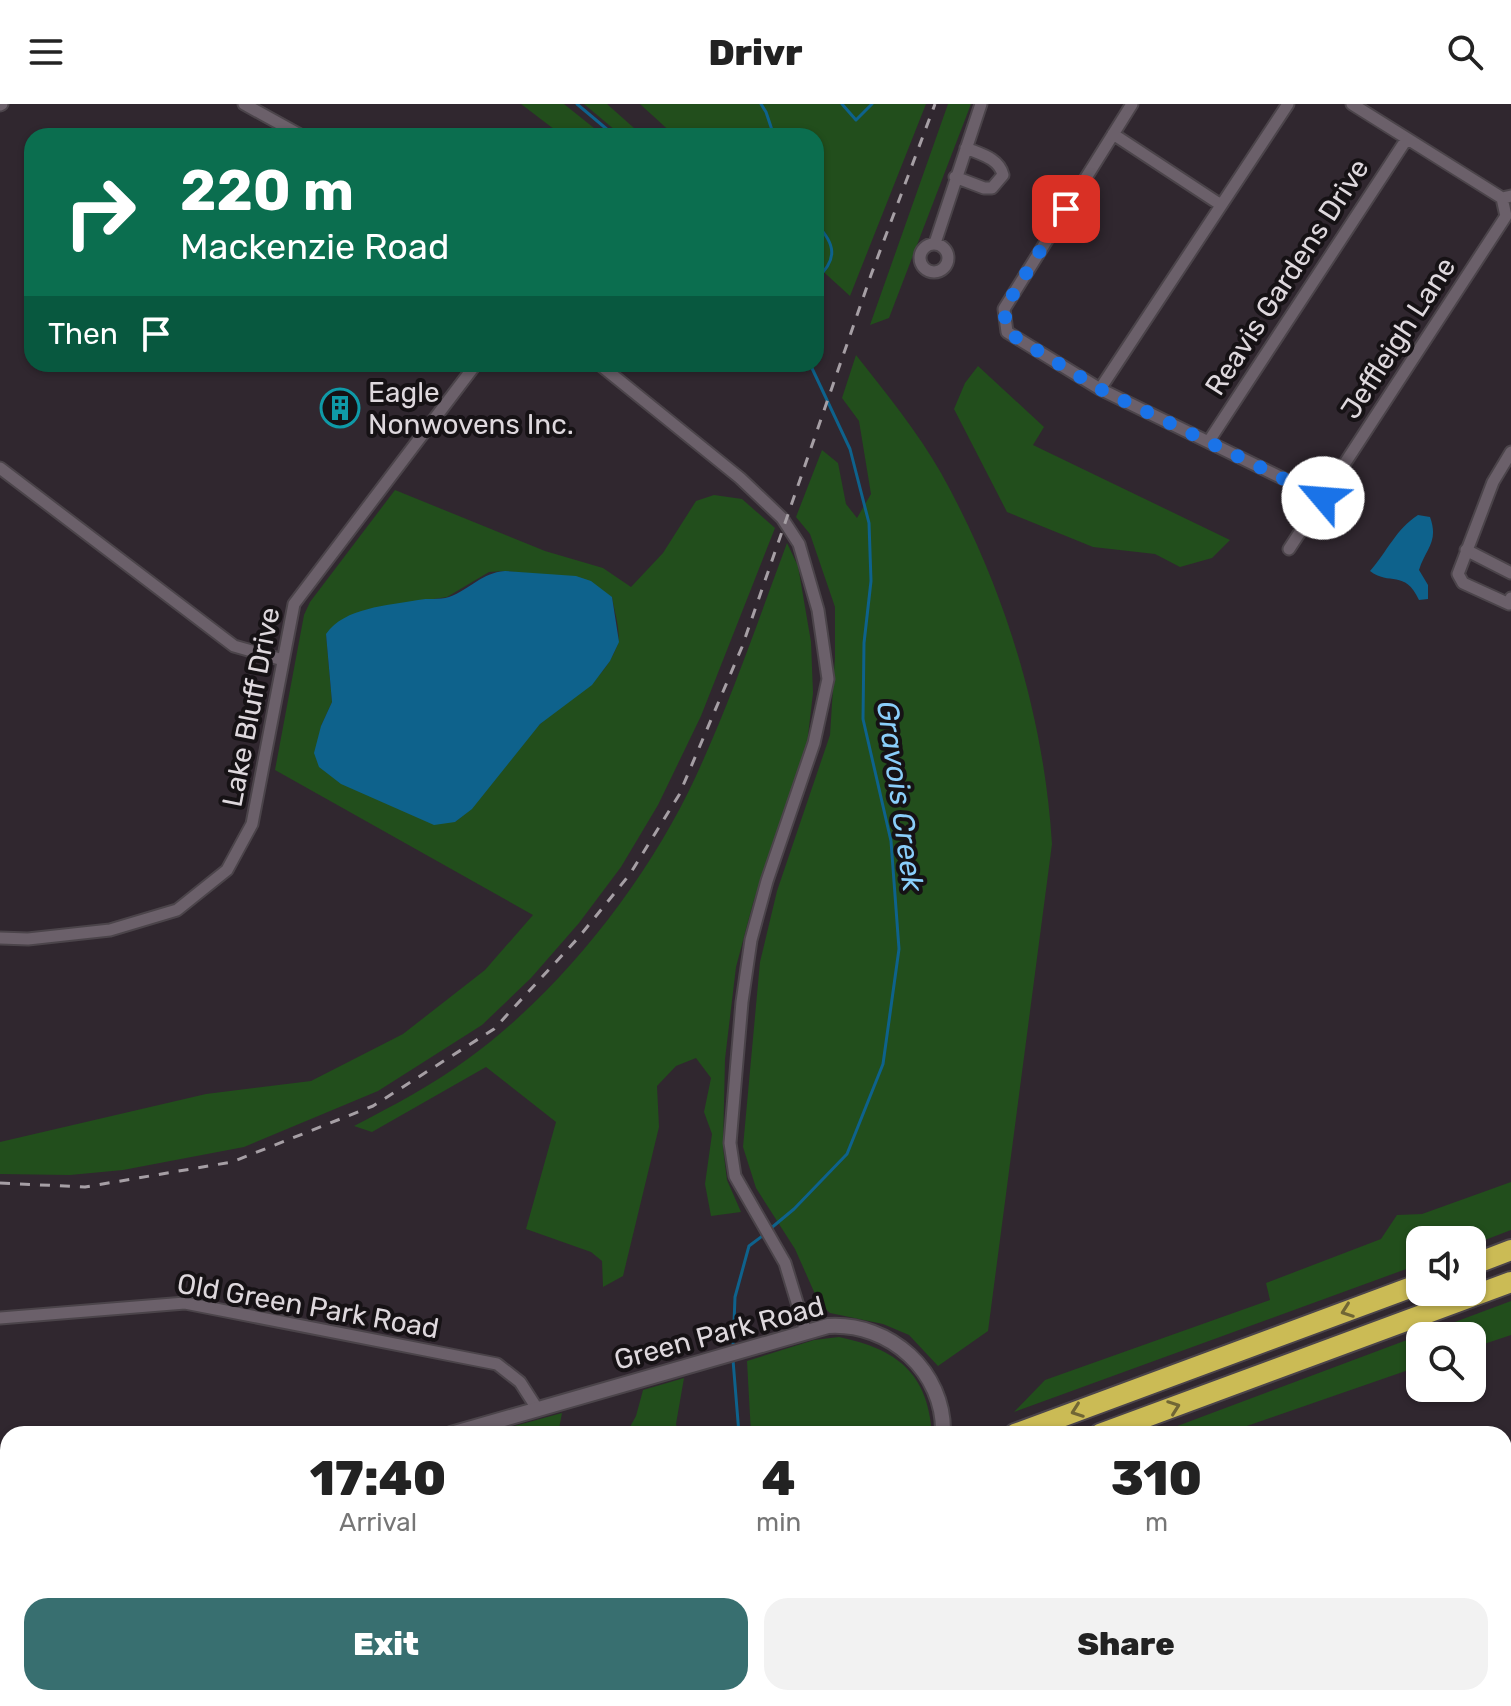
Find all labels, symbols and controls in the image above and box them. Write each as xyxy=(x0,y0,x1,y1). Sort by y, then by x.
icon: menu xyxy=(24,30,68,74)
icon: search xyxy=(1443,30,1487,74)
text: Drivr xyxy=(708,31,803,74)
street label: Reavis Gardens Drive xyxy=(1198,153,1376,401)
text: 220 m xyxy=(180,158,354,224)
icon: right xyxy=(48,160,152,264)
pin xyxy=(1032,175,1100,243)
icon: arrive xyxy=(1044,187,1088,231)
text: Mackenzie Road xyxy=(180,225,449,268)
street label: Jeffleigh Lane xyxy=(1334,251,1462,425)
icon: arrive xyxy=(134,312,178,356)
text: Then xyxy=(48,316,118,352)
place label: Eagle Nonwovens Inc. xyxy=(368,376,574,441)
building icon: Eagle Nonwovens Inc. xyxy=(319,387,361,429)
position arrow xyxy=(1281,456,1365,540)
street label: Lake Bluff Drive xyxy=(215,604,287,810)
water label: Gravois Creek xyxy=(869,698,931,895)
map controls xyxy=(1406,1226,1486,1402)
button: sound xyxy=(1406,1226,1486,1306)
street label: Old Green Park Road xyxy=(175,1267,441,1345)
street label: Green Park Road xyxy=(610,1289,828,1377)
one-way arrow xyxy=(1341,1301,1355,1318)
button: search xyxy=(1406,1322,1486,1402)
one-way arrow xyxy=(1166,1400,1180,1417)
one-way arrow xyxy=(1071,1401,1085,1418)
text: 17:40 xyxy=(310,1450,446,1507)
text: 4 xyxy=(762,1450,796,1507)
text: 310 xyxy=(1111,1450,1202,1507)
text: Arrival xyxy=(339,1507,417,1538)
text: min xyxy=(756,1507,801,1538)
text: m xyxy=(1145,1507,1168,1538)
button: Exit xyxy=(24,1598,748,1690)
button: Share xyxy=(764,1598,1488,1690)

